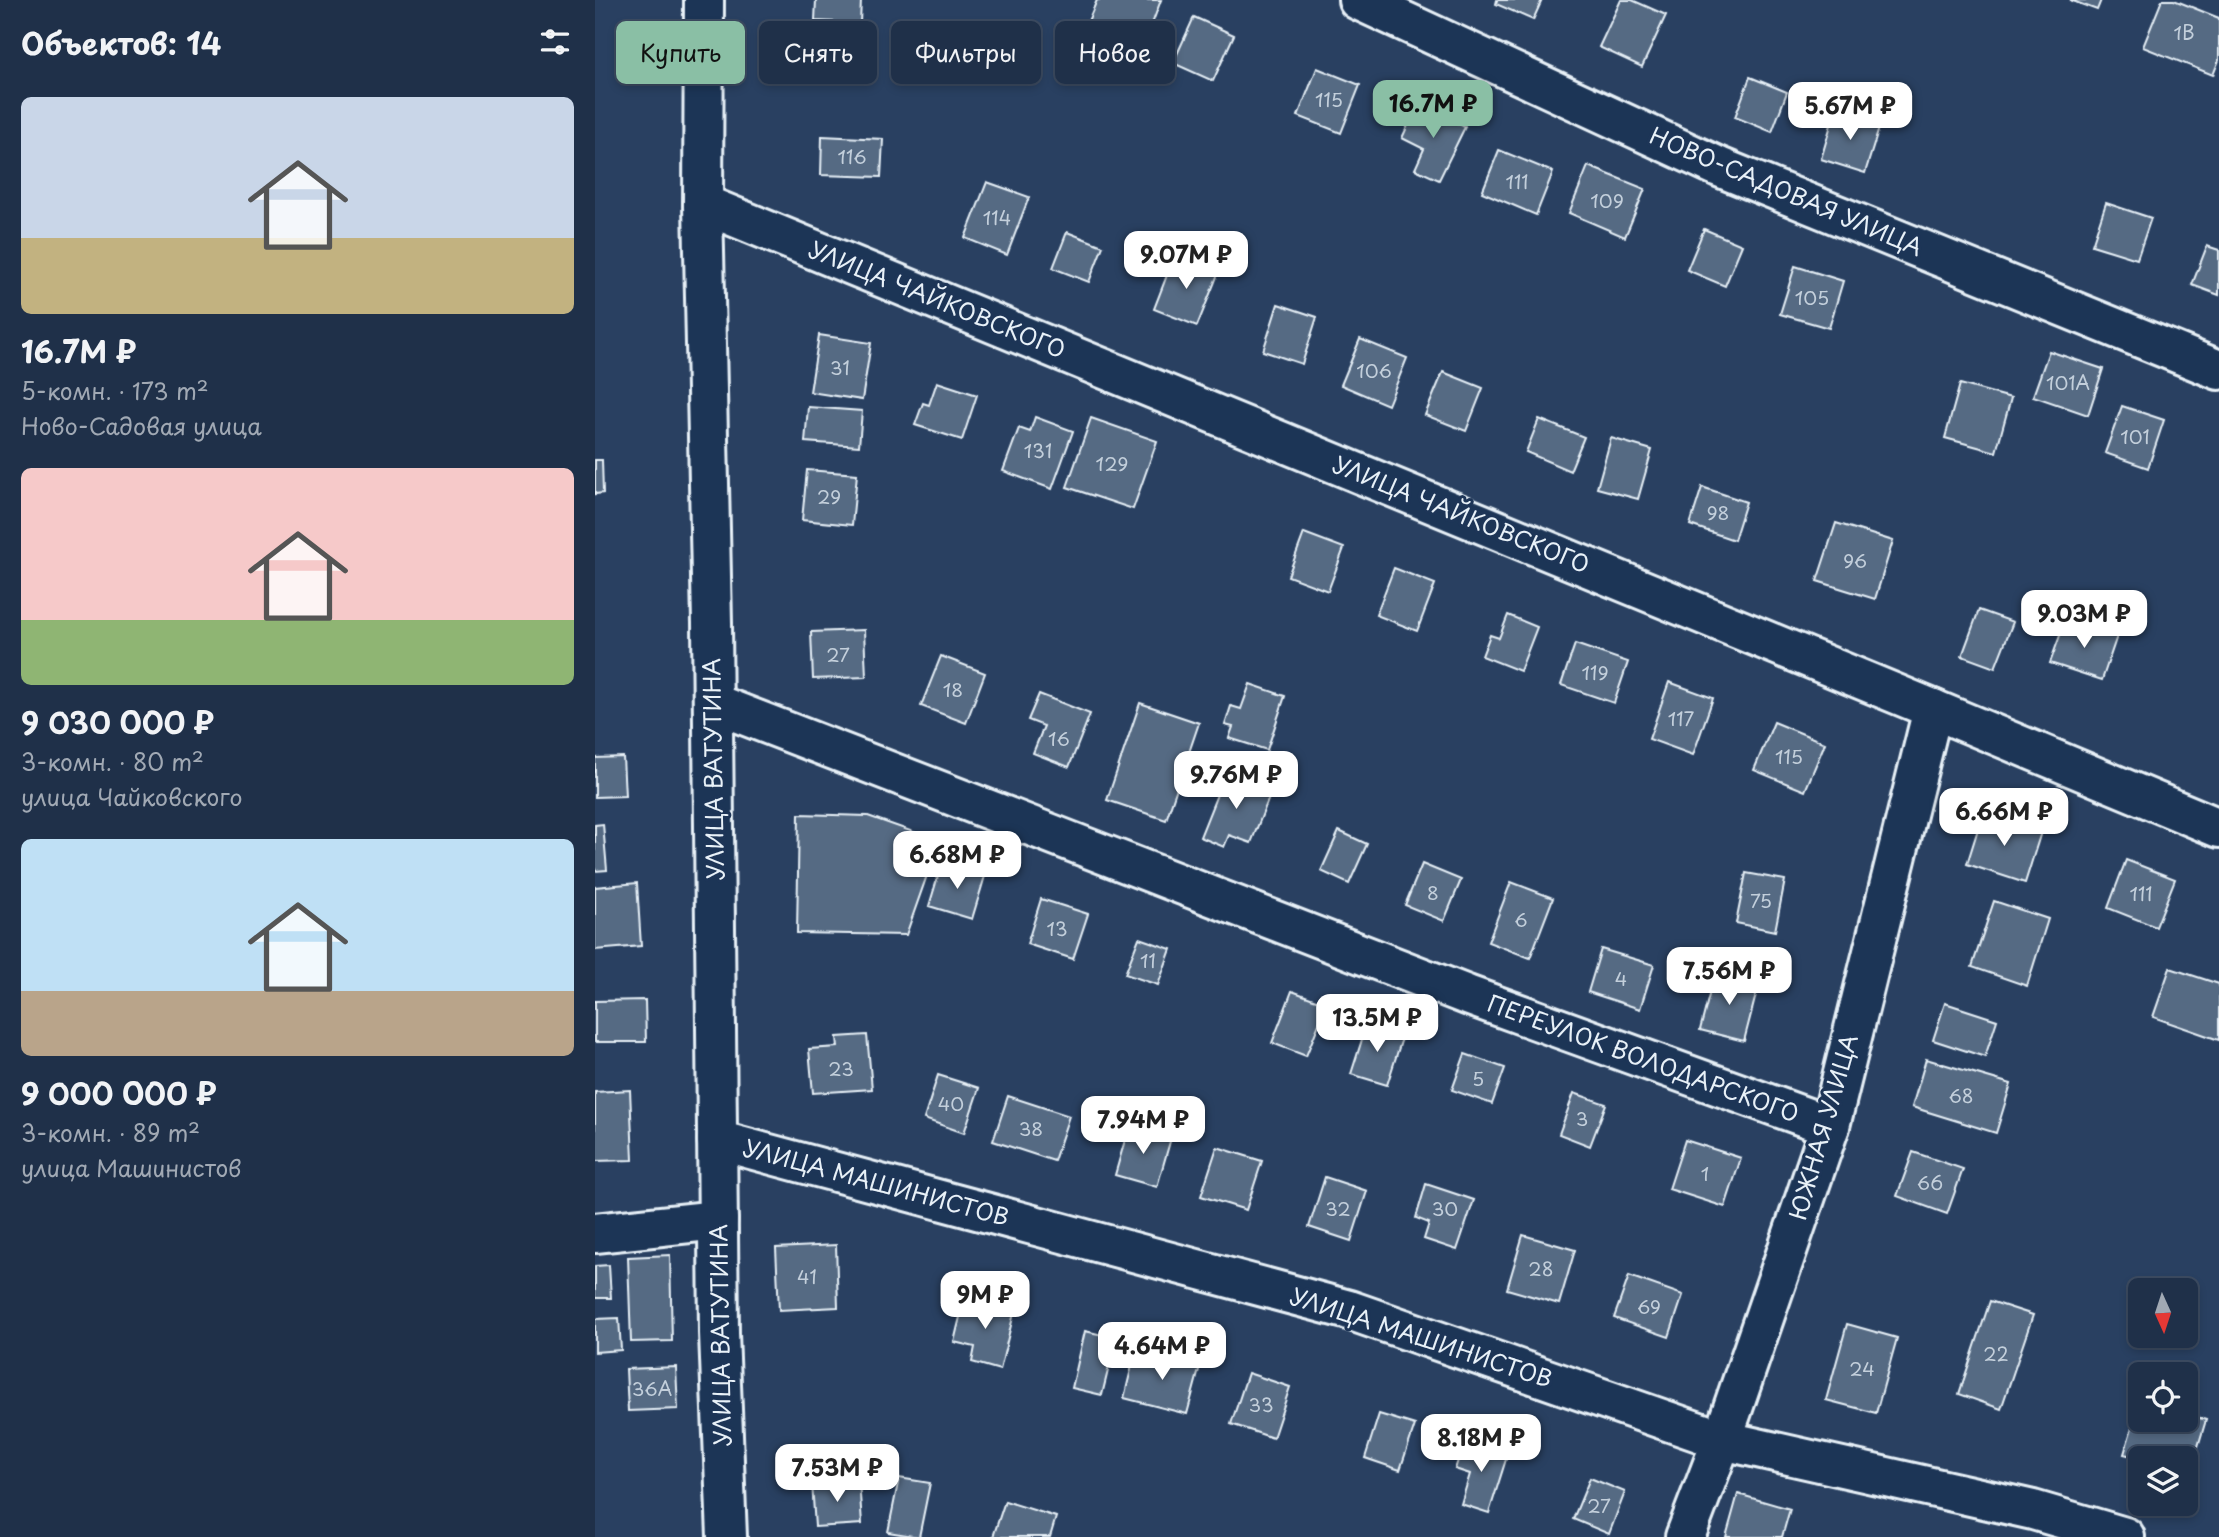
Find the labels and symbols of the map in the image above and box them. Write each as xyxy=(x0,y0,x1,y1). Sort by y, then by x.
house number: 1В xyxy=(2173,18,2195,46)
pin: 16.7M ₽ xyxy=(1368,80,1498,140)
pin: 5.67M ₽ xyxy=(1785,82,1915,142)
house number: 115 xyxy=(1315,85,1343,113)
street label: НОВО-САДОВАЯ УЛИЦА xyxy=(1645,117,1929,264)
house number: 116 xyxy=(837,142,867,170)
house number: 111 xyxy=(1505,167,1529,195)
house number: 109 xyxy=(1590,186,1624,214)
house number: 114 xyxy=(983,203,1011,231)
street label: УЛИЦА ЧАЙКОВСКОГО xyxy=(804,231,1071,366)
pin: 9.07M ₽ xyxy=(1121,232,1251,291)
house number: 105 xyxy=(1795,283,1829,311)
house number: 31 xyxy=(830,353,850,381)
house number: 106 xyxy=(1356,356,1392,384)
house number: 101А xyxy=(2046,368,2090,396)
house number: 101 xyxy=(2120,422,2150,450)
house number: 131 xyxy=(1024,436,1052,464)
street label: УЛИЦА ЧАЙКОВСКОГО xyxy=(1328,446,1595,581)
house number: 129 xyxy=(1096,449,1128,477)
house number: 29 xyxy=(817,482,841,510)
house number: 98 xyxy=(1707,498,1730,526)
house number: 96 xyxy=(1843,546,1867,574)
pin: 9.03M ₽ xyxy=(2019,590,2149,650)
house number: 27 xyxy=(826,640,850,668)
street label: УЛИЦА ВАТУТИНА xyxy=(693,658,732,880)
house number: 119 xyxy=(1581,658,1609,686)
house number: 18 xyxy=(943,675,963,703)
house number: 117 xyxy=(1668,704,1695,732)
house number: 16 xyxy=(1048,724,1070,752)
house number: 115 xyxy=(1775,742,1803,770)
pin: 9.76M ₽ xyxy=(1171,752,1301,811)
pin: 6.66M ₽ xyxy=(1939,788,2069,848)
pin: 6.68M ₽ xyxy=(892,832,1022,891)
house number: 8 xyxy=(1427,878,1439,906)
house number: 111 xyxy=(2129,879,2153,907)
house number: 75 xyxy=(1750,886,1772,914)
house number: 6 xyxy=(1514,905,1528,933)
house number: 13 xyxy=(1046,914,1068,942)
house number: 11 xyxy=(1140,946,1156,974)
pin: 7.56M ₽ xyxy=(1664,948,1794,1007)
house number: 4 xyxy=(1615,964,1627,992)
street label: ПЕРЕУЛОК ВОЛОДАРСКОГО xyxy=(1483,985,1804,1130)
pin: 13.5M ₽ xyxy=(1312,995,1442,1054)
street label: ЮЖНАЯ УЛИЦА xyxy=(1779,1030,1866,1224)
house number: 23 xyxy=(828,1054,854,1082)
house number: 5 xyxy=(1472,1064,1484,1092)
house number: 68 xyxy=(1949,1081,1973,1109)
house number: 40 xyxy=(938,1089,964,1117)
pin: 7.94M ₽ xyxy=(1078,1096,1208,1156)
house number: 3 xyxy=(1576,1104,1588,1132)
house number: 38 xyxy=(1019,1114,1043,1142)
street label: УЛИЦА МАШИНИСТОВ xyxy=(740,1129,1013,1234)
house number: 1 xyxy=(1701,1159,1709,1187)
house number: 66 xyxy=(1917,1168,1943,1196)
house number: 32 xyxy=(1325,1194,1351,1222)
house number: 30 xyxy=(1432,1194,1458,1222)
street label: УЛИЦА ВАТУТИНА xyxy=(700,1224,739,1446)
house number: 28 xyxy=(1528,1254,1554,1282)
house number: 41 xyxy=(797,1262,817,1290)
pin: 9M ₽ xyxy=(944,1272,1026,1331)
street label: УЛИЦА МАШИНИСТОВ xyxy=(1286,1278,1557,1395)
north arrow xyxy=(2128,1278,2198,1348)
house number: 69 xyxy=(1637,1292,1661,1320)
pin: 4.64M ₽ xyxy=(1097,1322,1227,1382)
house number: 22 xyxy=(1983,1339,2009,1367)
house number: 24 xyxy=(1849,1354,1875,1382)
house number: 36А xyxy=(632,1374,672,1402)
house number: 33 xyxy=(1249,1390,1273,1418)
pin: 8.18M ₽ xyxy=(1416,1414,1546,1474)
pin: 7.53M ₽ xyxy=(772,1444,902,1504)
house number: 27 xyxy=(1587,1491,1611,1519)

